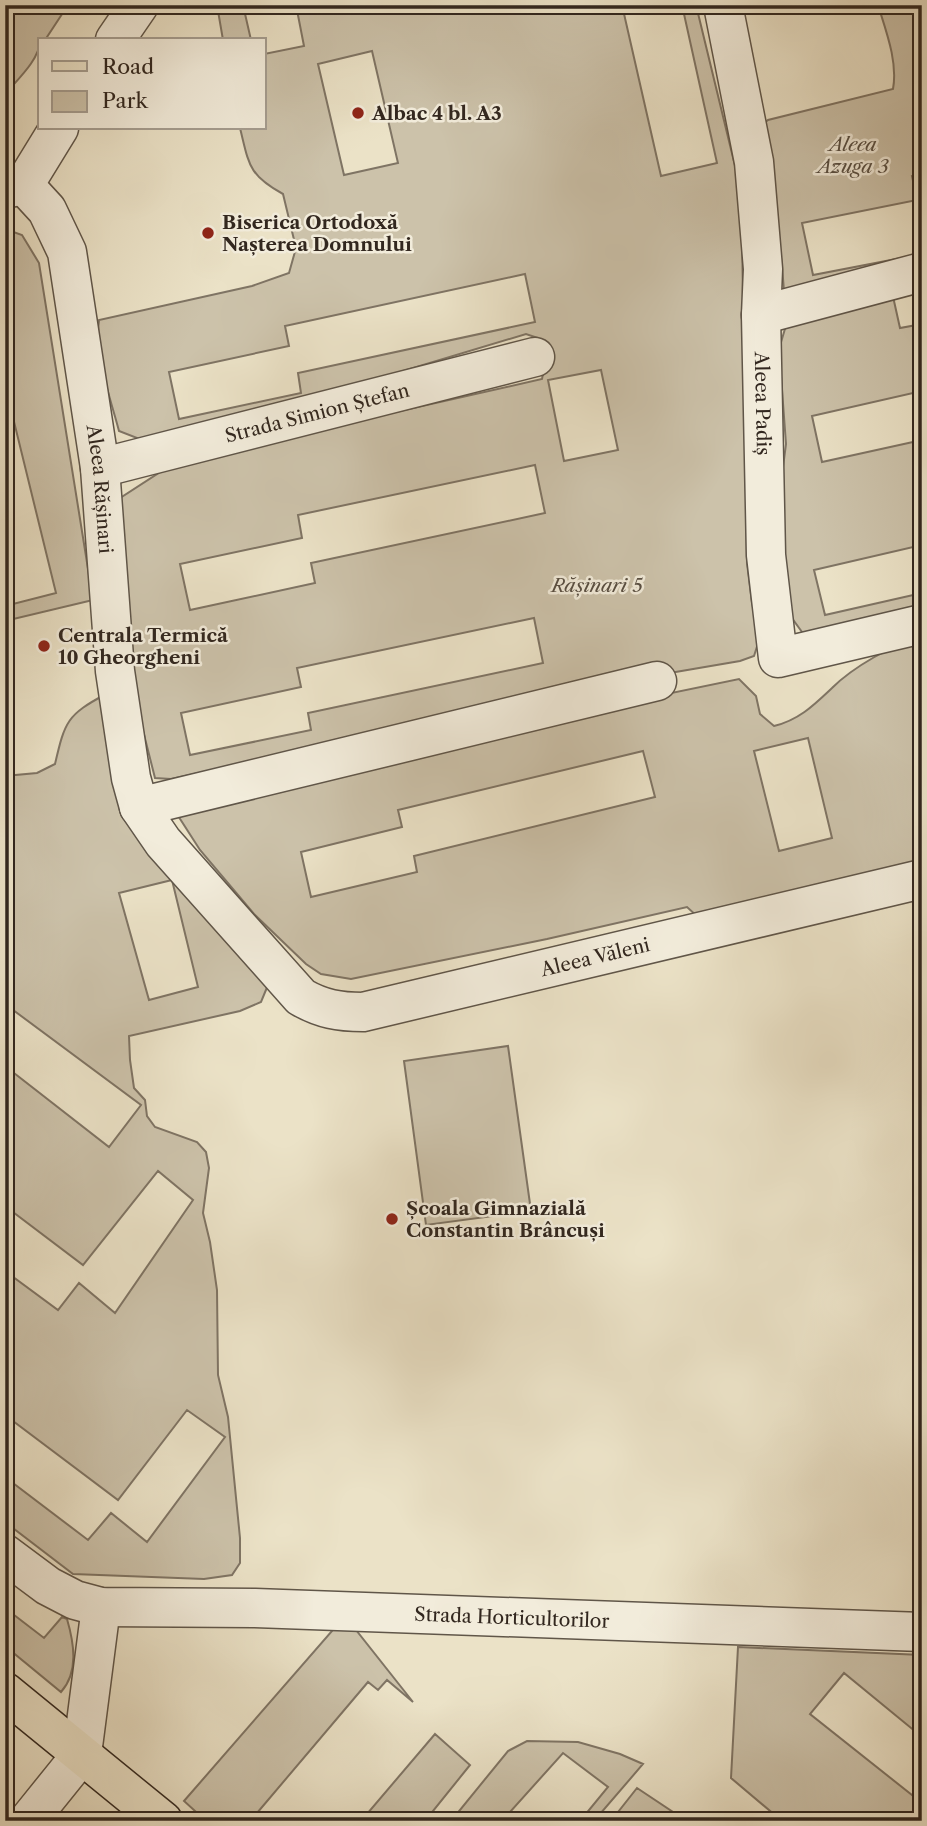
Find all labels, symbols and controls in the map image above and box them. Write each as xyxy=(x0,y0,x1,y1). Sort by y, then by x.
legend xyxy=(38,38,266,130)
text: Road xyxy=(102,54,154,79)
text: Park xyxy=(102,88,148,113)
place label: Albac 4 bl. A3 xyxy=(371,102,502,125)
marker: Albac 4 bl. A3 xyxy=(350,105,366,121)
park label: Aleea Azuga 3 xyxy=(814,133,889,178)
place label: Biserica Ortodoxă Nașterea Domnului xyxy=(222,211,412,256)
marker: Biserica Ortodoxă Nașterea Domnului xyxy=(200,225,216,241)
street label: Aleea Padiș xyxy=(750,350,775,456)
street label: Strada Simion Ștefan xyxy=(223,379,412,448)
street label: Aleea Rășinari xyxy=(81,422,117,555)
park label: Rășinari 5 xyxy=(550,574,643,598)
place label: Centrala Termică 10 Gheorgheni xyxy=(58,624,229,669)
marker: Centrala Termică 10 Gheorgheni xyxy=(36,638,52,654)
street label: Aleea Văleni xyxy=(537,933,652,982)
place label: Școala Gimnazială Constantin Brâncuși xyxy=(406,1197,605,1242)
marker: Școala Gimnazială Constantin Brâncuși xyxy=(384,1211,400,1227)
street label: Strada Horticultorilor xyxy=(414,1603,610,1633)

